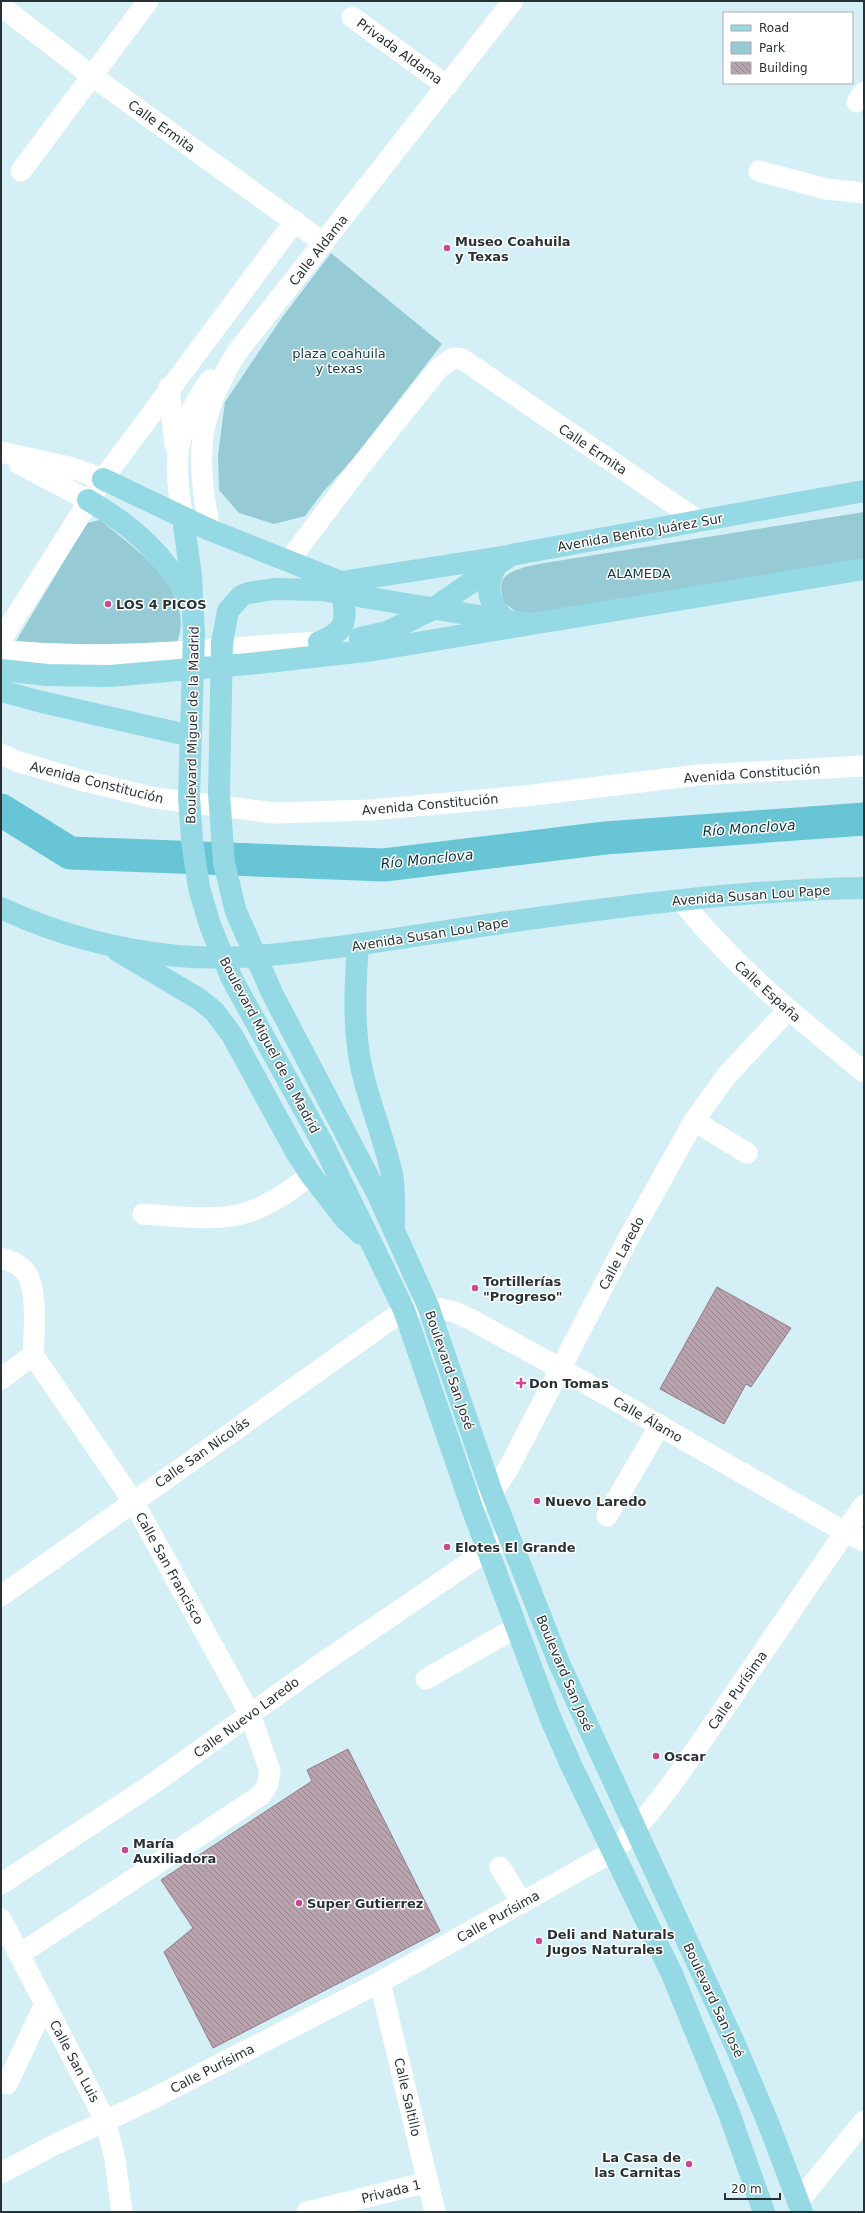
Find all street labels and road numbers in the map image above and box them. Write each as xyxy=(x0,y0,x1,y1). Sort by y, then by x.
street label: Privada Aldama xyxy=(354,15,445,87)
street label: Calle Ermita xyxy=(125,97,198,156)
street label: Calle Aldama xyxy=(286,212,351,289)
street label: Calle Ermita xyxy=(556,421,630,478)
street label: Avenida Benito Juárez Sur xyxy=(556,510,725,554)
street label: Boulevard Miguel de la Madrid xyxy=(183,626,202,824)
street label: Avenida Constitución xyxy=(29,759,165,806)
street label: Avenida Constitución xyxy=(683,761,821,786)
street label: Avenida Constitución xyxy=(361,791,499,818)
street label: Avenida Susan Lou Pape xyxy=(671,882,831,909)
street label: Avenida Susan Lou Pape xyxy=(351,915,509,954)
street label: Boulevard Miguel de la Madrid xyxy=(217,954,323,1136)
street label: Calle España xyxy=(732,958,804,1025)
street label: Calle Laredo xyxy=(596,1214,647,1292)
street label: Boulevard San José xyxy=(422,1309,477,1432)
street label: Calle Álamo xyxy=(610,1394,685,1445)
street label: Calle San Nicolás xyxy=(152,1414,253,1491)
street label: Calle San Francisco xyxy=(133,1510,207,1627)
street label: Boulevard San José xyxy=(533,1613,596,1734)
street label: Calle Purísima xyxy=(705,1648,770,1732)
street label: Calle Nuevo Laredo xyxy=(191,1674,302,1761)
street label: Calle Purísima xyxy=(454,1888,542,1945)
street label: Boulevard San José xyxy=(680,1940,747,2060)
street label: Calle San Luis xyxy=(47,2018,103,2105)
street label: Calle Purísima xyxy=(168,2041,257,2096)
street label: Calle Saltillo xyxy=(391,2056,424,2138)
street label: Privada 1 xyxy=(360,2177,422,2206)

